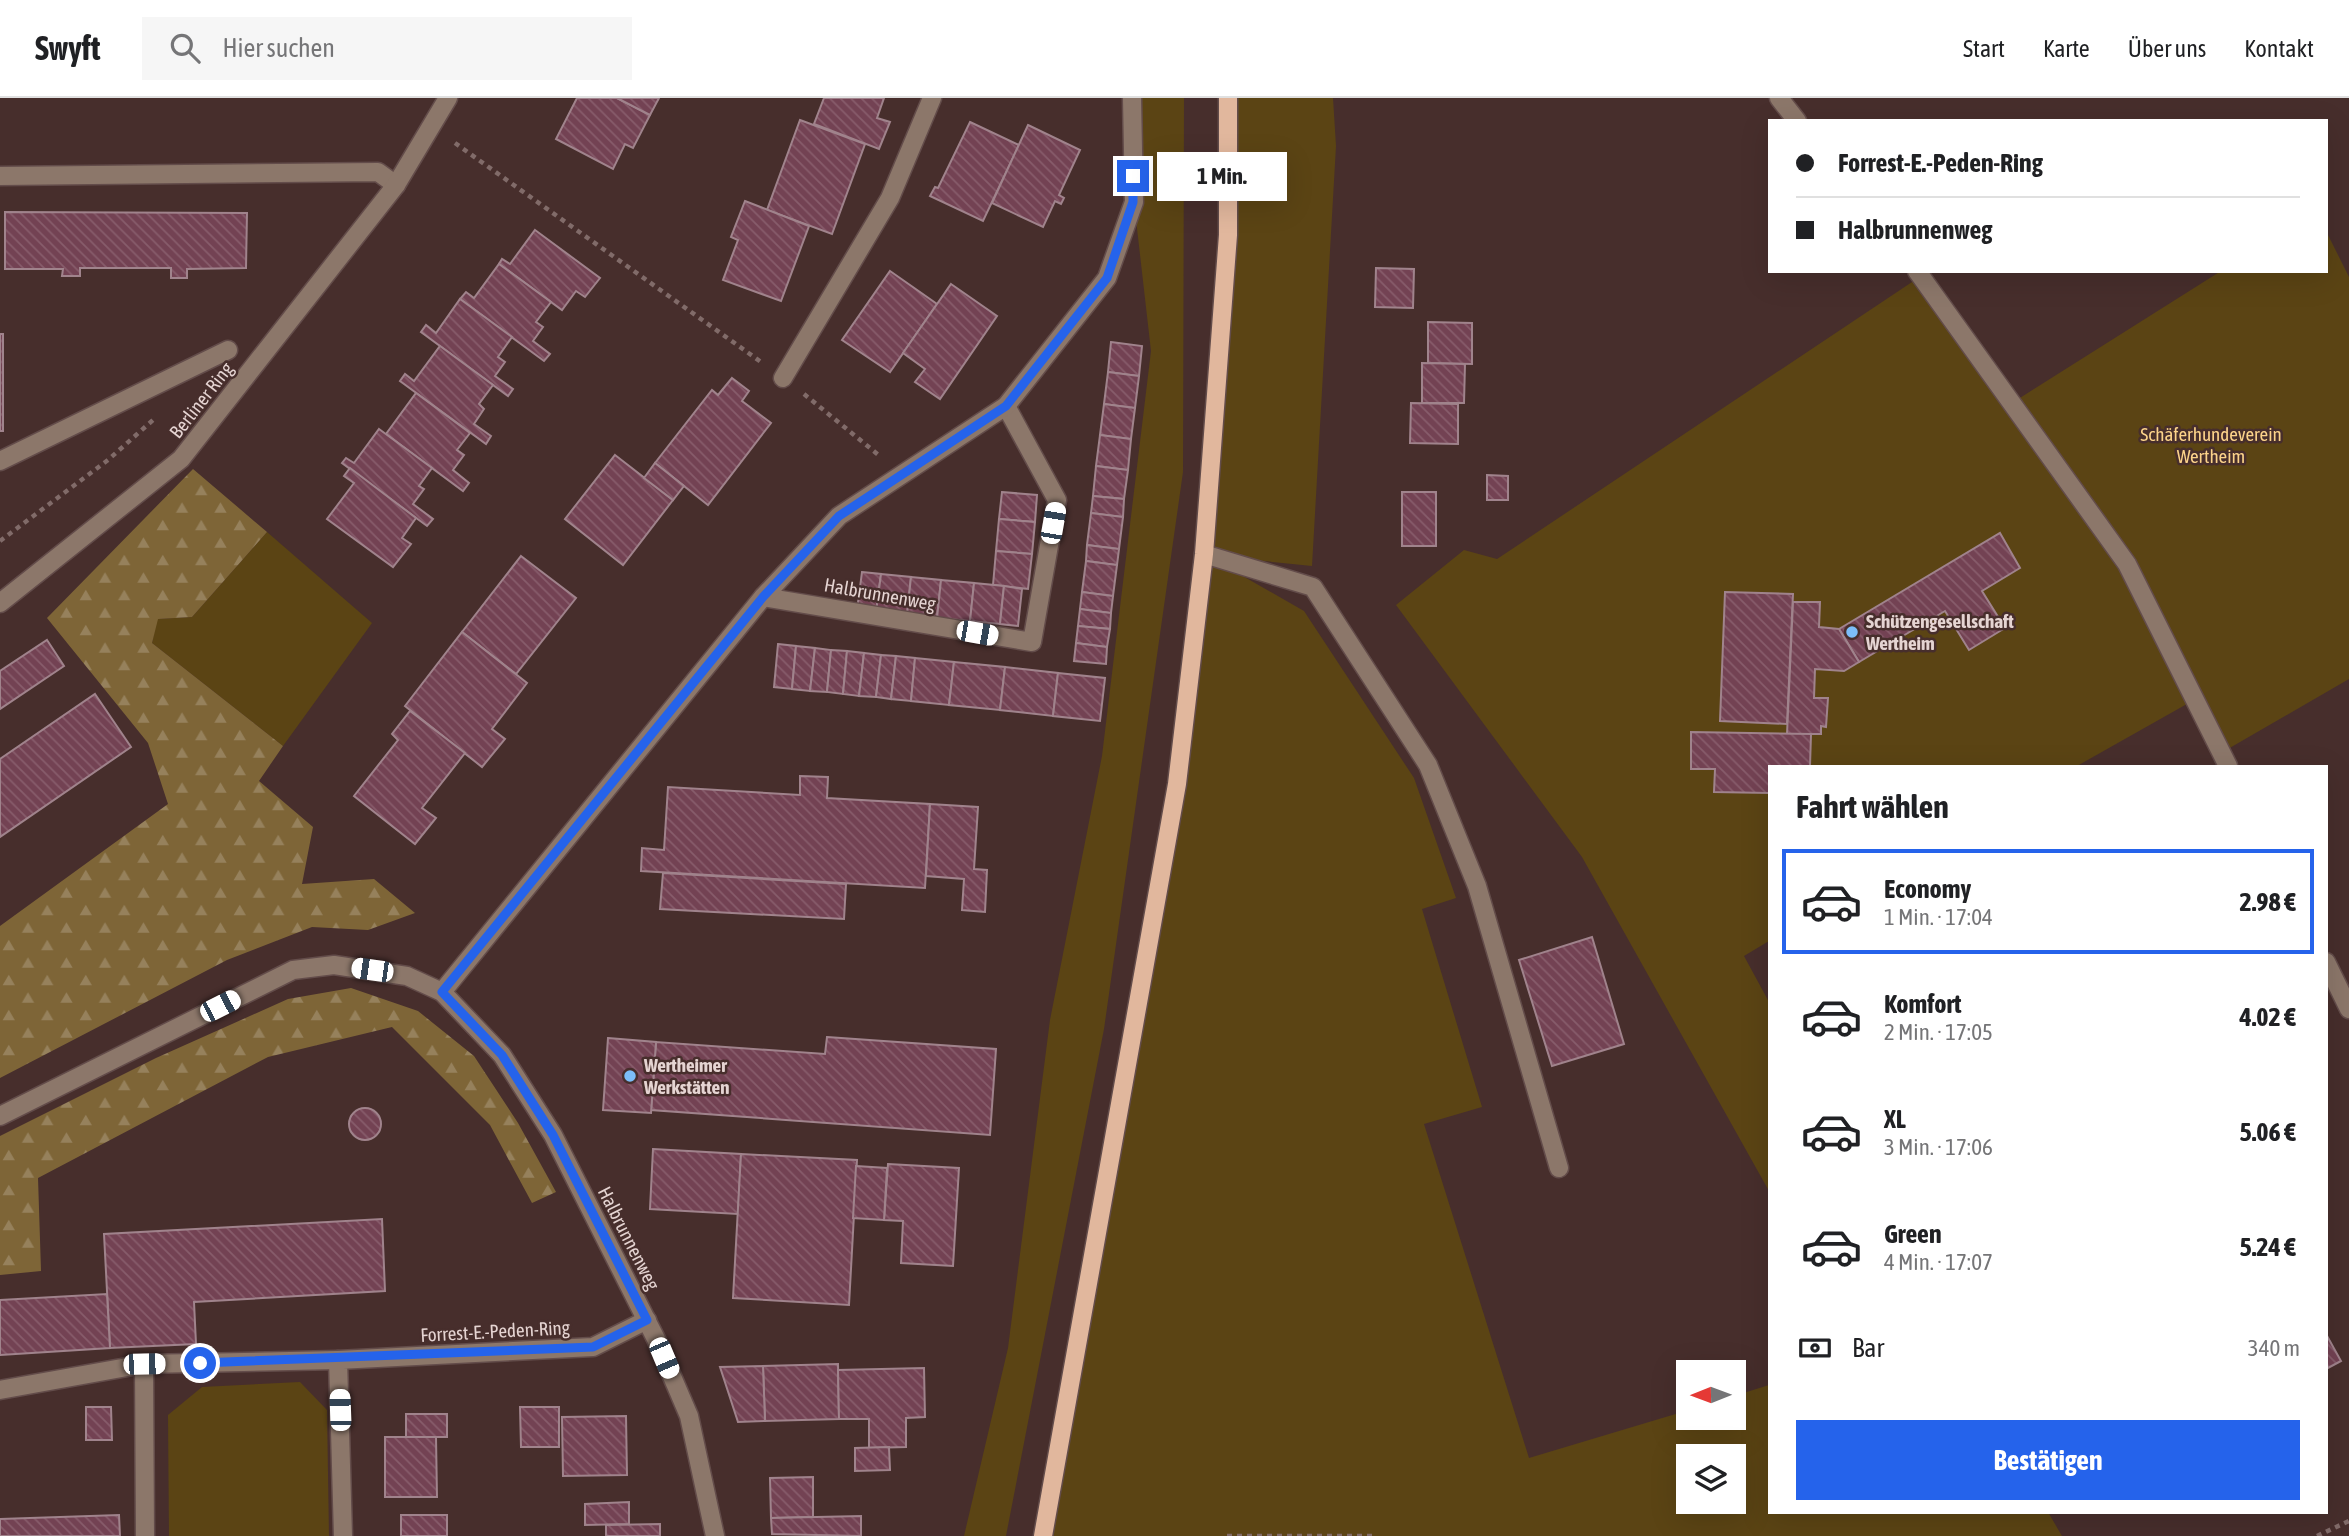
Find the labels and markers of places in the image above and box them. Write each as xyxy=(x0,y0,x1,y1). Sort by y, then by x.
place label: Schützengesellschaft Wertheim xyxy=(1865,610,2014,654)
marker: Schützengesellschaft Wertheim xyxy=(1844,624,1860,640)
place label: Wertheimer Werkstätten xyxy=(643,1054,729,1098)
marker: Wertheimer Werkstätten xyxy=(622,1068,638,1084)

